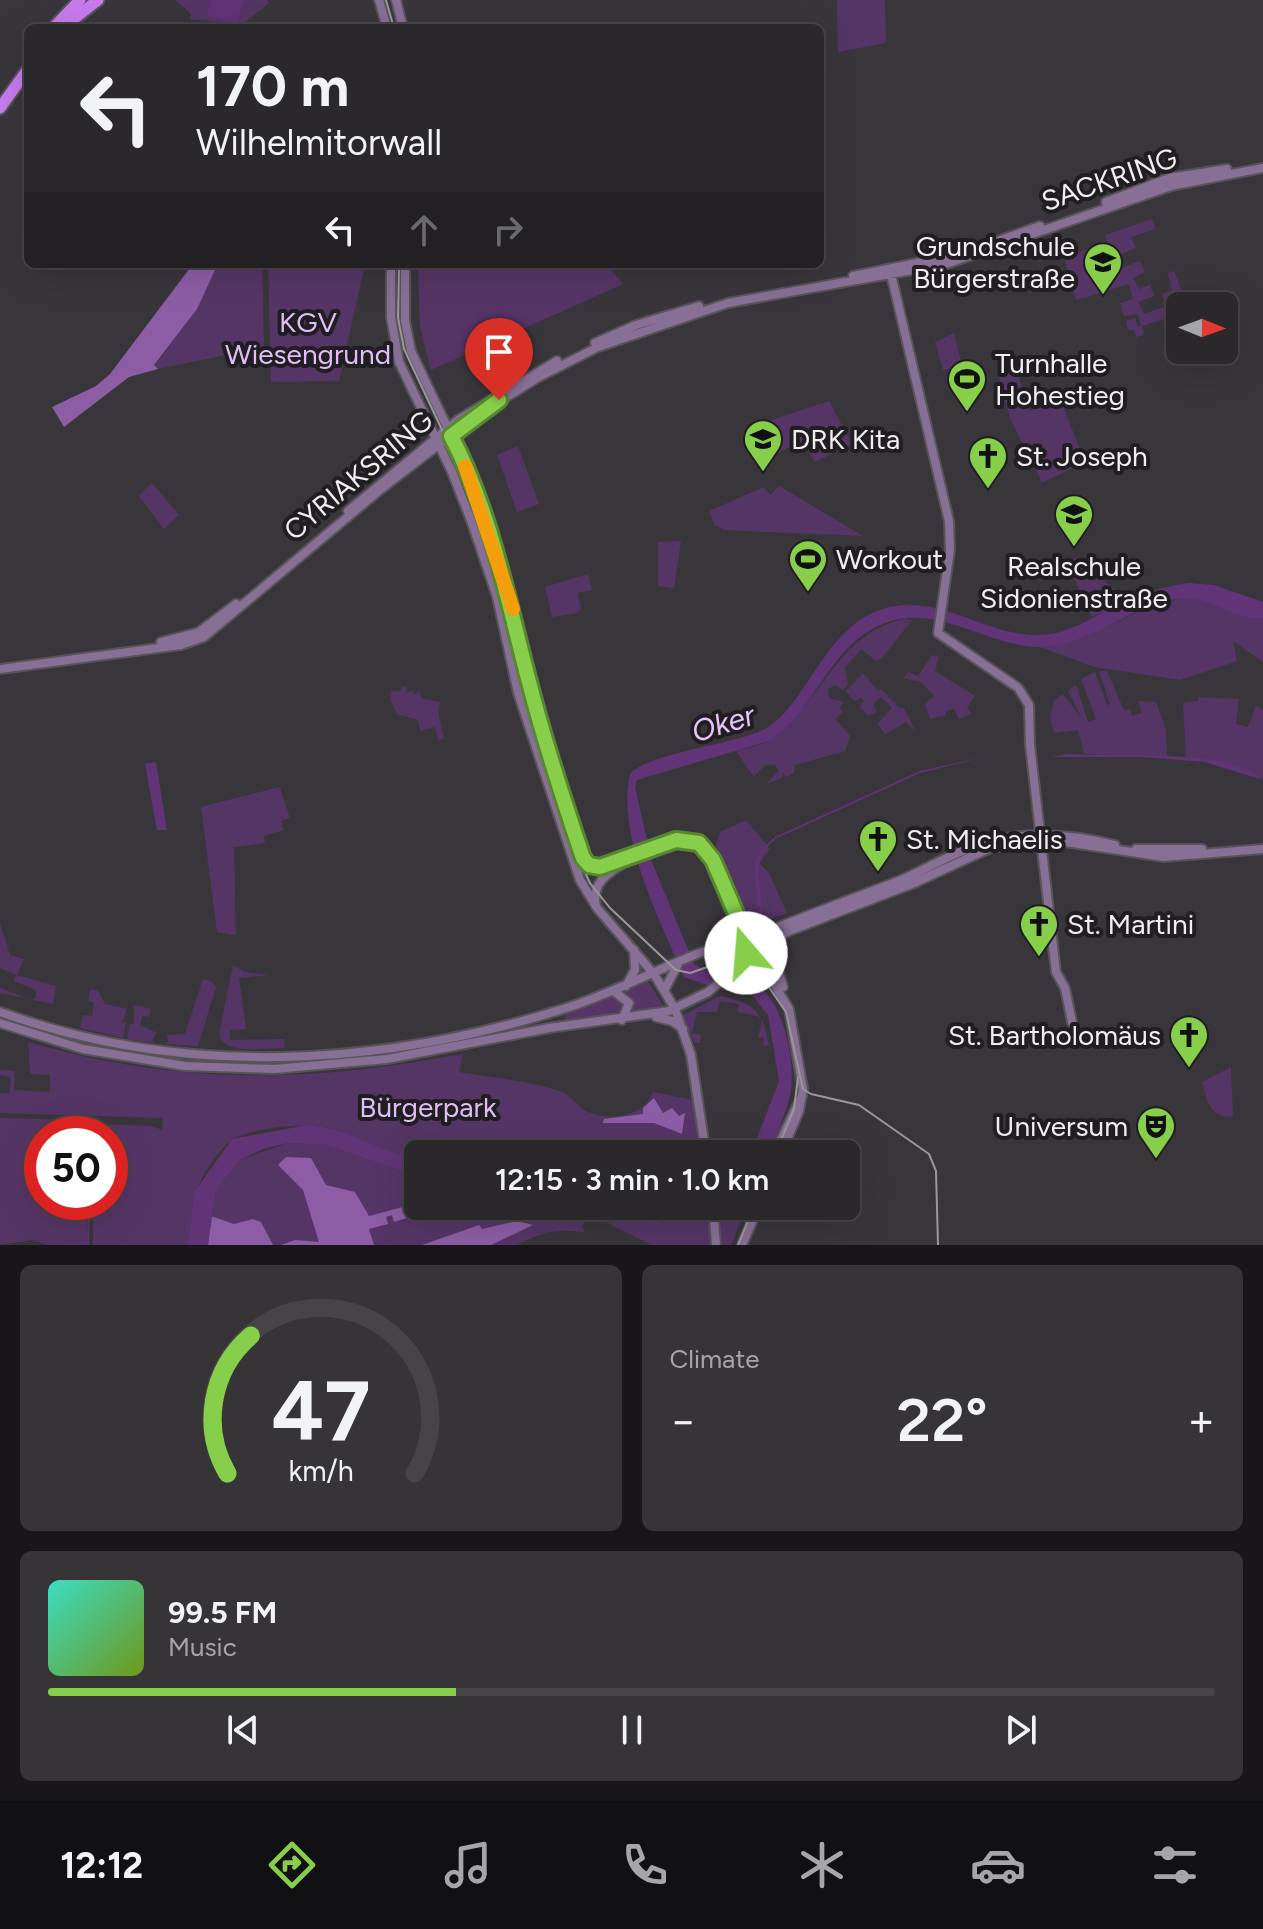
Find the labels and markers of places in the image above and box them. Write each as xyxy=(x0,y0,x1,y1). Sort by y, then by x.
place label: Grundschule Bürgerstraße xyxy=(913,229,1075,295)
school or university icon: Grundschule Bürgerstraße xyxy=(1082,241,1124,296)
pin xyxy=(465,318,533,400)
place label: Turnhalle Hohestieg xyxy=(995,346,1125,412)
sports icon: Turnhalle Hohestieg xyxy=(946,358,988,413)
school or university icon: DRK Kita xyxy=(742,418,784,473)
place label: DRK Kita xyxy=(791,422,900,456)
church icon: St. Joseph xyxy=(967,435,1009,490)
place label: St. Joseph xyxy=(1016,439,1148,473)
school or university icon: Realschule Sidonienstraße xyxy=(1053,493,1095,548)
sports icon: Workout xyxy=(787,538,829,593)
place label: Workout xyxy=(836,542,943,576)
place label: Realschule Sidonienstraße xyxy=(980,549,1168,615)
church icon: St. Michaelis xyxy=(857,818,899,873)
place label: St. Michaelis xyxy=(906,822,1063,856)
church icon: St. Martini xyxy=(1018,903,1060,958)
place label: St. Martini xyxy=(1067,907,1194,941)
church icon: St. Bartholomäus xyxy=(1168,1014,1210,1069)
place label: St. Bartholomäus xyxy=(948,1018,1161,1052)
theatre icon: Universum xyxy=(1135,1105,1177,1160)
place label: Universum xyxy=(995,1109,1128,1143)

